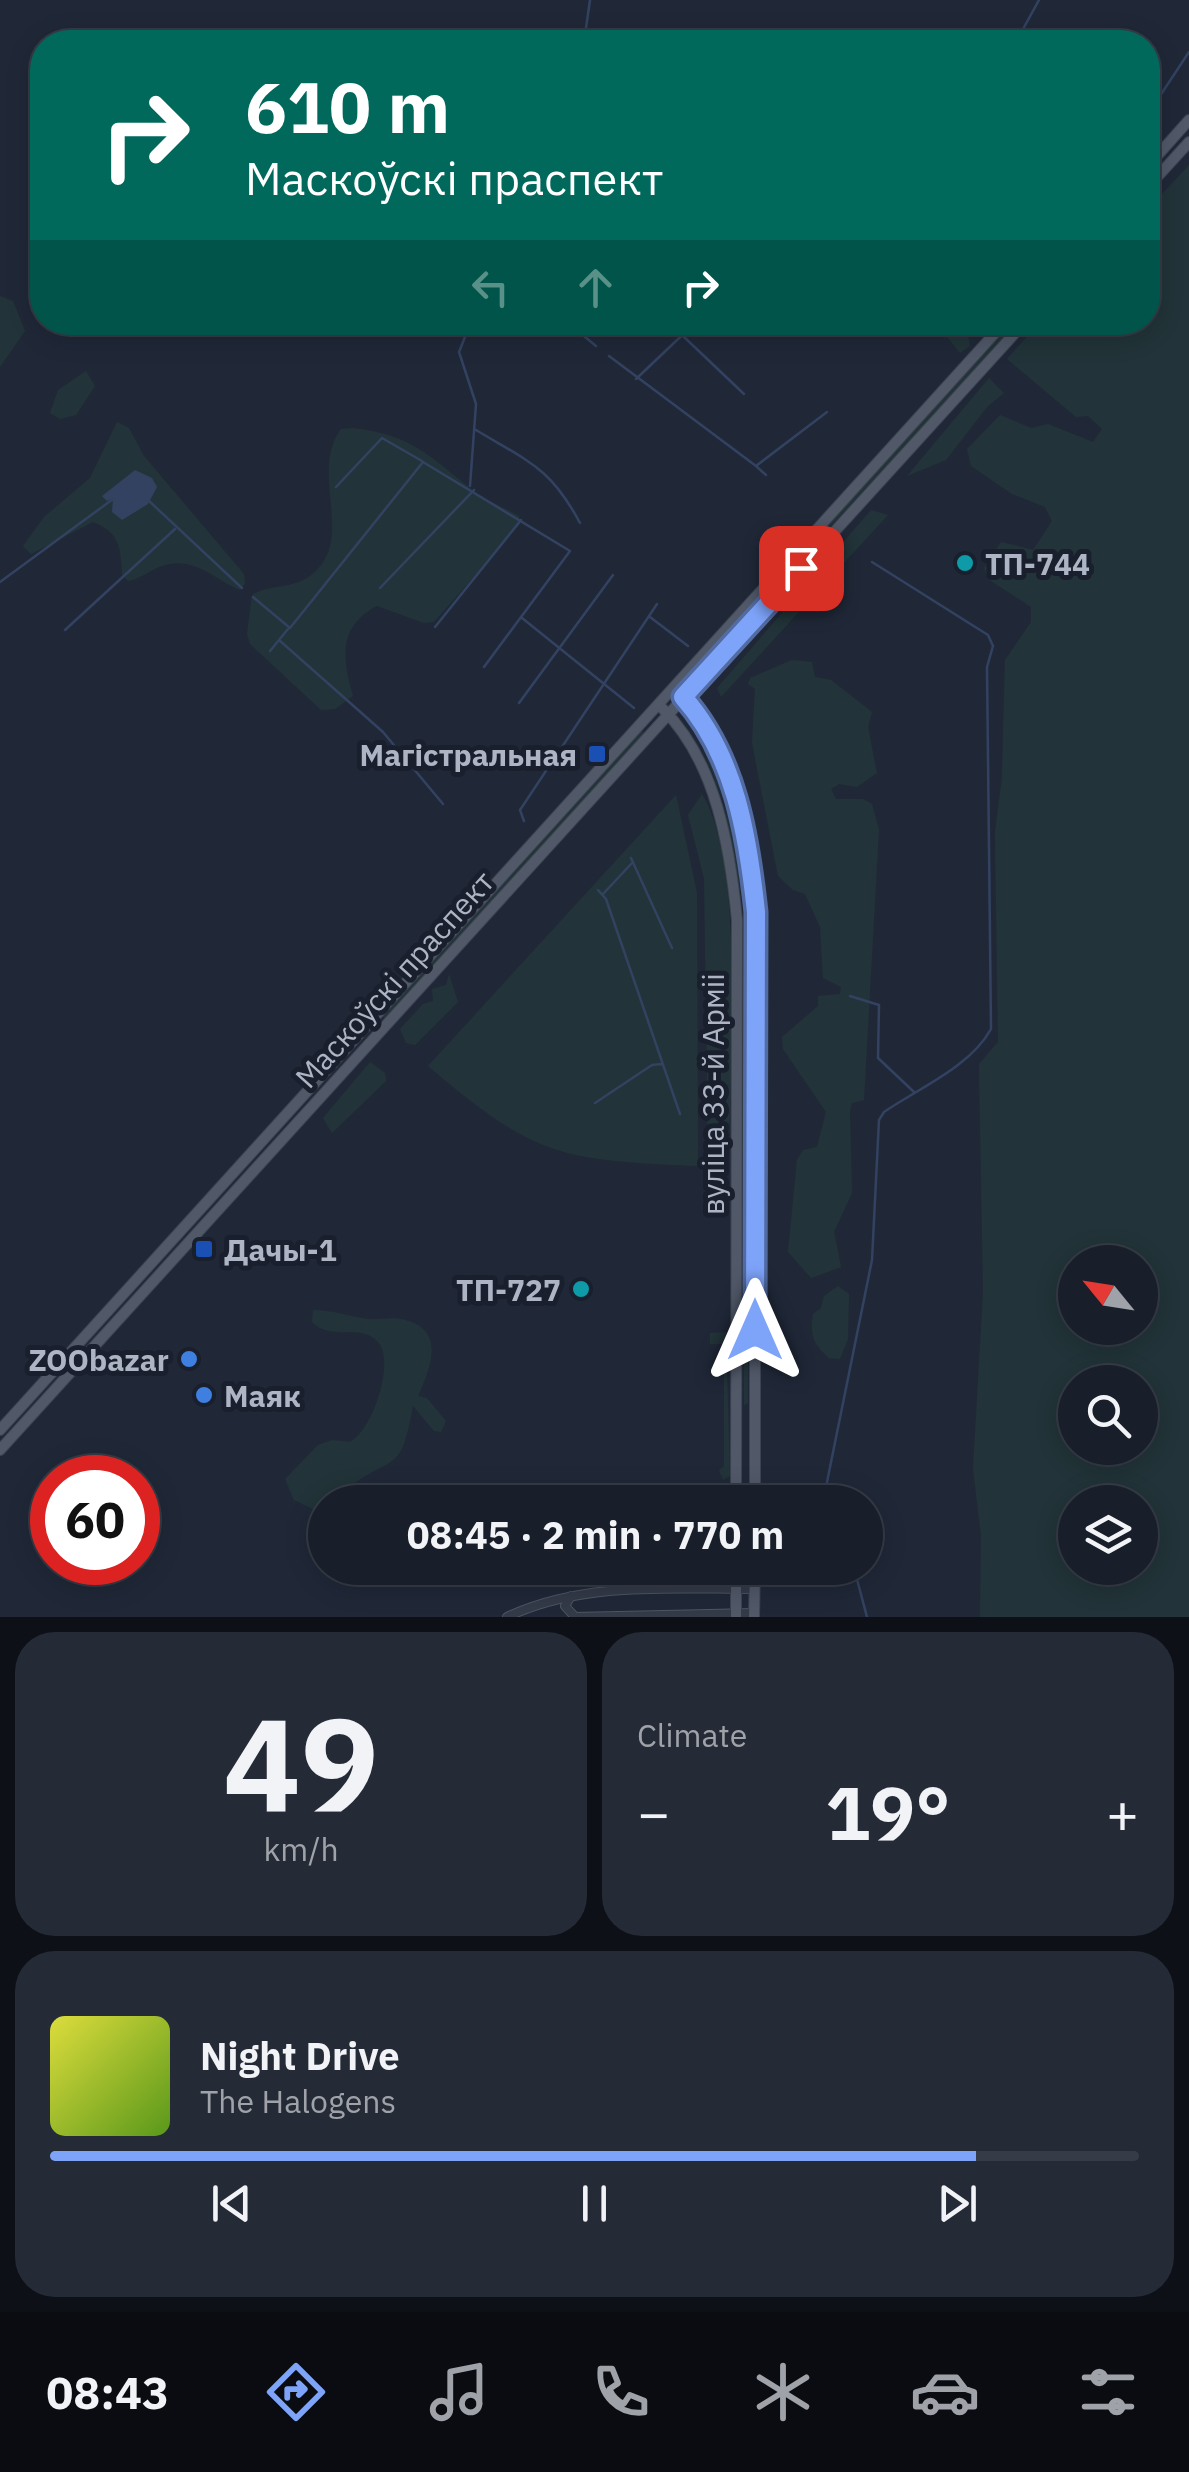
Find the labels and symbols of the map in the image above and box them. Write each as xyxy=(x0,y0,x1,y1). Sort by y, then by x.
pin xyxy=(759,526,844,611)
place label: ТП-744 xyxy=(985,544,1090,583)
marker: ТП-744 xyxy=(954,552,976,574)
place label: Магістральная xyxy=(360,735,577,774)
marker: Магістральная xyxy=(586,743,608,765)
street label: Маскоўскі праспект xyxy=(286,862,502,1096)
street label: вуліца 33-й Арміі xyxy=(693,973,732,1215)
place label: Дачы-1 xyxy=(224,1230,337,1269)
marker: Дачы-1 xyxy=(193,1238,215,1260)
north arrow xyxy=(1058,1245,1158,1345)
place label: ТП-727 xyxy=(456,1270,561,1309)
marker: ТП-727 xyxy=(570,1278,592,1300)
position arrow xyxy=(703,1278,807,1382)
place label: ZOObazar xyxy=(28,1340,169,1379)
marker: ZOObazar xyxy=(178,1348,200,1370)
place label: Маяк xyxy=(224,1376,301,1415)
marker: Маяк xyxy=(193,1384,215,1406)
speed limit sign: 60 xyxy=(30,1455,160,1585)

